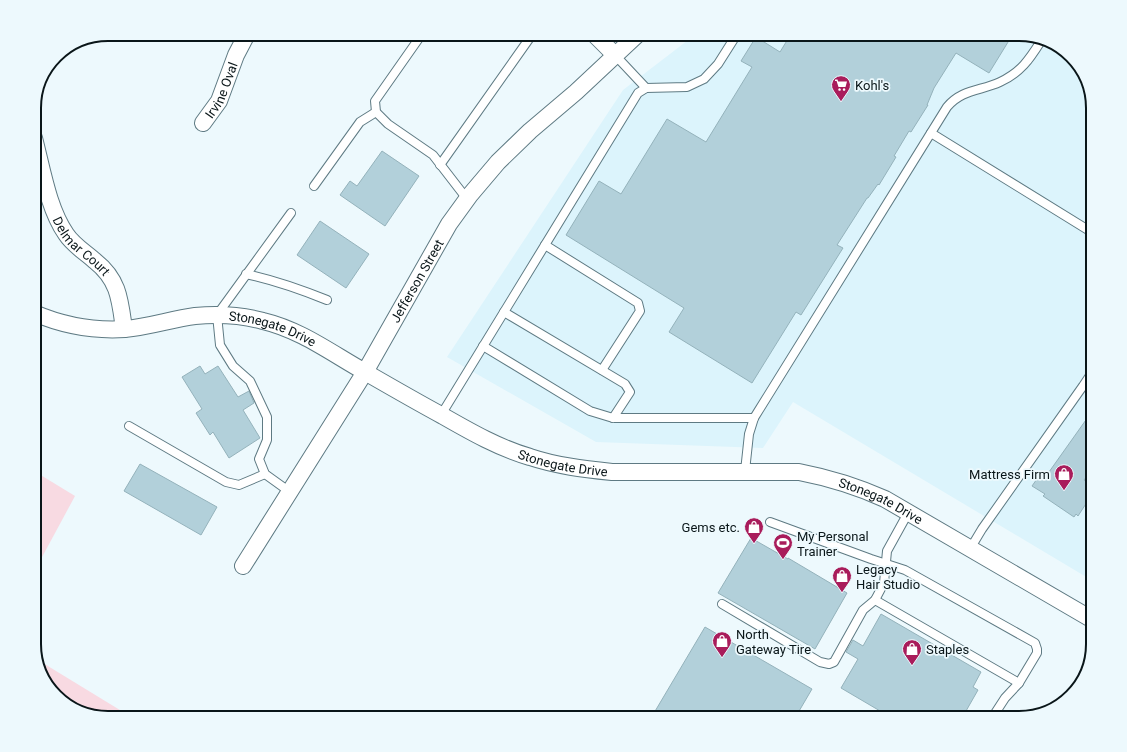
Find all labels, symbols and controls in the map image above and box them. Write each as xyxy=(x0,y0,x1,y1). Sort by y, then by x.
street label: Irvine Oval xyxy=(202,60,241,121)
supermarket icon: Kohl's xyxy=(830,74,852,102)
place label: Kohl's xyxy=(855,78,889,93)
street label: Delmar Court xyxy=(49,214,113,279)
street label: Jefferson Street xyxy=(388,237,447,325)
street label: Stonegate Drive xyxy=(228,308,319,350)
street label: Stonegate Drive xyxy=(516,447,609,480)
shop icon: Mattress Firm xyxy=(1053,463,1075,491)
place label: Mattress Firm xyxy=(969,467,1050,482)
street label: Stonegate Drive xyxy=(837,475,925,527)
shop icon: Gems etc. xyxy=(743,516,765,544)
place label: Gems etc. xyxy=(682,520,740,535)
place label: My Personal Trainer xyxy=(797,529,869,559)
sports icon: My Personal Trainer xyxy=(772,532,794,560)
place label: Legacy Hair Studio xyxy=(856,562,920,592)
shop icon: Legacy Hair Studio xyxy=(831,565,853,593)
place label: North Gateway Tire xyxy=(736,627,811,657)
shop icon: North Gateway Tire xyxy=(711,630,733,658)
shop icon: Staples xyxy=(901,638,923,666)
place label: Staples xyxy=(926,642,969,657)

